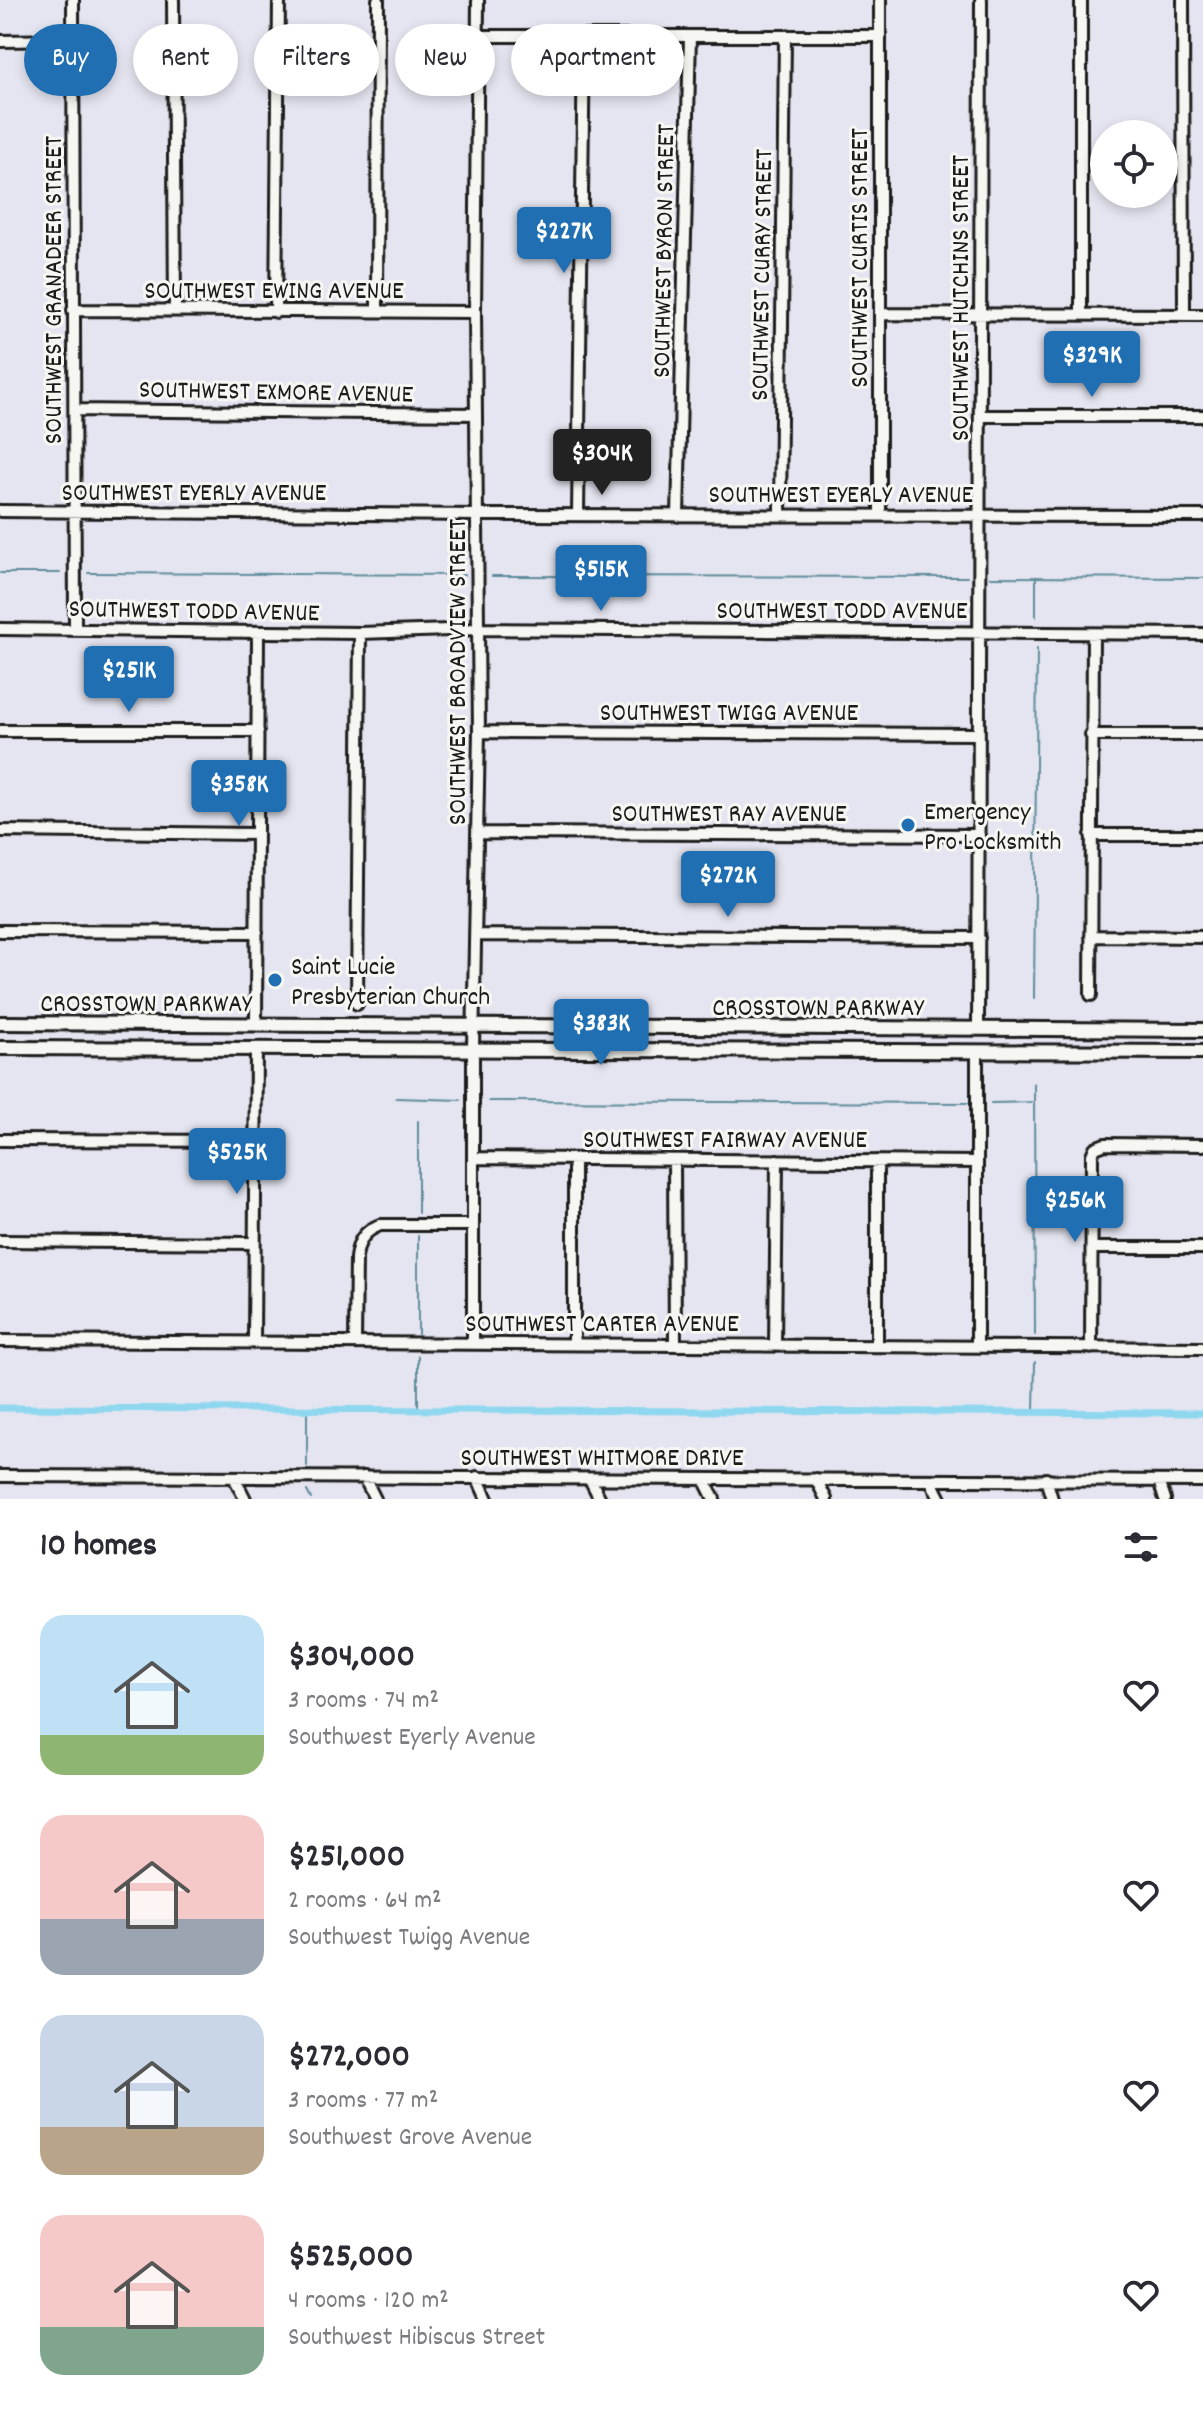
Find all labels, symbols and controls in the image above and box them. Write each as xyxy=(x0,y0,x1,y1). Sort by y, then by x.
chip: Buy xyxy=(24,24,117,96)
chip: Rent xyxy=(133,24,238,96)
chip: Filters xyxy=(254,24,379,96)
chip: New xyxy=(395,24,495,96)
chip: Apartment xyxy=(511,24,684,96)
map controls xyxy=(1090,120,1178,208)
button: locate xyxy=(1090,120,1178,208)
street label: SOUTHWEST BYRON STREET xyxy=(645,123,686,378)
street label: SOUTHWEST CURTIS STREET xyxy=(843,128,880,388)
street label: SOUTHWEST GRANADEER STREET xyxy=(37,135,74,444)
street label: SOUTHWEST CURRY STREET xyxy=(743,148,784,401)
street label: SOUTHWEST HUTCHINS STREET xyxy=(944,154,981,441)
pin: $227K xyxy=(508,207,620,275)
text: $227K xyxy=(535,214,593,251)
street label: SOUTHWEST EWING AVENUE xyxy=(144,274,404,311)
pin: $329K xyxy=(1036,331,1148,399)
text: $329K xyxy=(1062,338,1122,375)
street label: SOUTHWEST EXMORE AVENUE xyxy=(138,373,414,414)
pin: $304K xyxy=(546,429,658,497)
text: $304K xyxy=(571,436,633,473)
street label: SOUTHWEST EYERLY AVENUE xyxy=(62,476,327,513)
street label: SOUTHWEST EYERLY AVENUE xyxy=(709,478,974,515)
street label: SOUTHWEST BROADVIEW STREET xyxy=(441,518,478,825)
pin: $515K xyxy=(545,545,657,613)
text: $515K xyxy=(574,552,628,589)
street label: SOUTHWEST TODD AVENUE xyxy=(68,592,320,633)
street label: SOUTHWEST TODD AVENUE xyxy=(717,594,968,631)
pin: $251K xyxy=(73,646,185,714)
text: $251K xyxy=(102,653,156,690)
street label: SOUTHWEST TWIGG AVENUE xyxy=(600,696,858,733)
pin: $358K xyxy=(183,760,295,828)
text: $358K xyxy=(209,767,269,804)
place label: Emergency Pro Locksmith xyxy=(924,795,1061,862)
street label: SOUTHWEST RAY AVENUE xyxy=(611,797,847,834)
marker: Emergency Pro Locksmith xyxy=(899,816,917,834)
pin: $272K xyxy=(672,851,784,919)
text: $272K xyxy=(699,858,757,895)
place label: Saint Lucie Presbyterian Church xyxy=(291,950,490,1017)
marker: Saint Lucie Presbyterian Church xyxy=(266,971,284,989)
street label: CROSSTOWN PARKWAY xyxy=(40,987,253,1024)
street label: CROSSTOWN PARKWAY xyxy=(712,991,925,1028)
pin: $383K xyxy=(545,999,657,1067)
text: $383K xyxy=(572,1006,630,1043)
street label: SOUTHWEST FAIRWAY AVENUE xyxy=(583,1123,867,1160)
pin: $525K xyxy=(181,1128,293,1196)
text: $525K xyxy=(207,1135,267,1172)
pin: $256K xyxy=(1019,1176,1131,1244)
text: $256K xyxy=(1044,1183,1106,1220)
street label: SOUTHWEST CARTER AVENUE xyxy=(465,1307,739,1344)
street label: SOUTHWEST WHITMORE DRIVE xyxy=(461,1441,744,1478)
text: 10 homes xyxy=(40,1523,157,1572)
icon: filters xyxy=(1119,1525,1163,1569)
text: $304,000 xyxy=(288,1634,415,1683)
icon: home xyxy=(104,1647,200,1743)
icon: heart xyxy=(1119,1673,1163,1717)
text: 3 rooms · 74 m² xyxy=(288,1683,439,1720)
text: Southwest Eyerly Avenue xyxy=(288,1720,536,1757)
text: $251,000 xyxy=(288,1834,405,1883)
icon: home xyxy=(104,1847,200,1943)
icon: heart xyxy=(1119,1873,1163,1917)
text: 2 rooms · 64 m² xyxy=(288,1883,442,1920)
text: Southwest Twigg Avenue xyxy=(288,1920,530,1957)
text: $272,000 xyxy=(288,2034,410,2083)
icon: home xyxy=(104,2047,200,2143)
icon: heart xyxy=(1119,2073,1163,2117)
text: 3 rooms · 77 m² xyxy=(288,2083,438,2120)
text: Southwest Grove Avenue xyxy=(288,2120,532,2157)
text: $525,000 xyxy=(288,2234,414,2283)
icon: home xyxy=(104,2247,200,2343)
icon: heart xyxy=(1119,2273,1163,2317)
text: 4 rooms · 120 m² xyxy=(288,2283,449,2320)
text: Southwest Hibiscus Street xyxy=(288,2320,545,2357)

